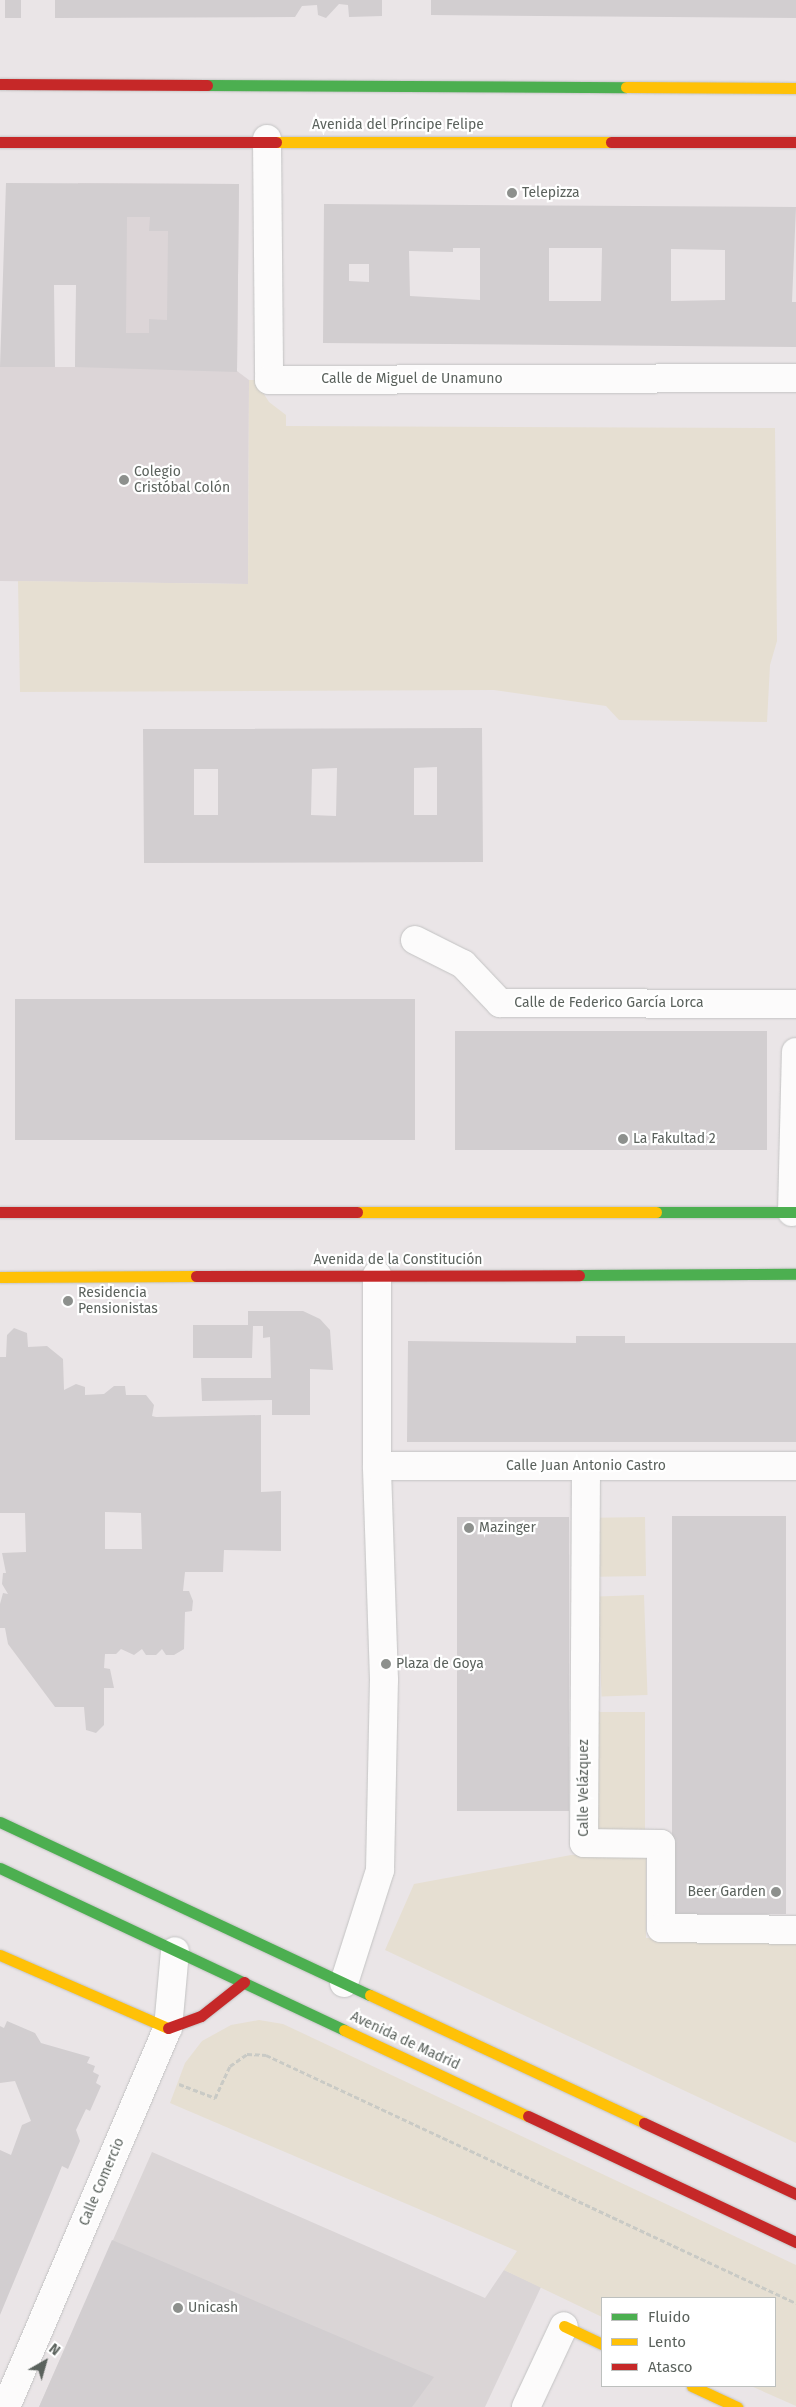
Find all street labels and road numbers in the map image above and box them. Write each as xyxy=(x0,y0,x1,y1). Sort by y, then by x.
street label: Avenida del Príncipe Felipe xyxy=(312,117,484,133)
street label: Calle de Miguel de Unamuno xyxy=(321,371,503,387)
street label: Calle de Federico García Lorca xyxy=(514,995,704,1011)
street label: Avenida de la Constitución xyxy=(313,1252,483,1268)
street label: Calle Juan Antonio Castro xyxy=(506,1458,666,1474)
street label: Calle Velázquez xyxy=(576,1739,592,1837)
street label: Avenida de Madrid xyxy=(348,2008,462,2074)
street label: Calle Comercio xyxy=(76,2136,128,2228)

